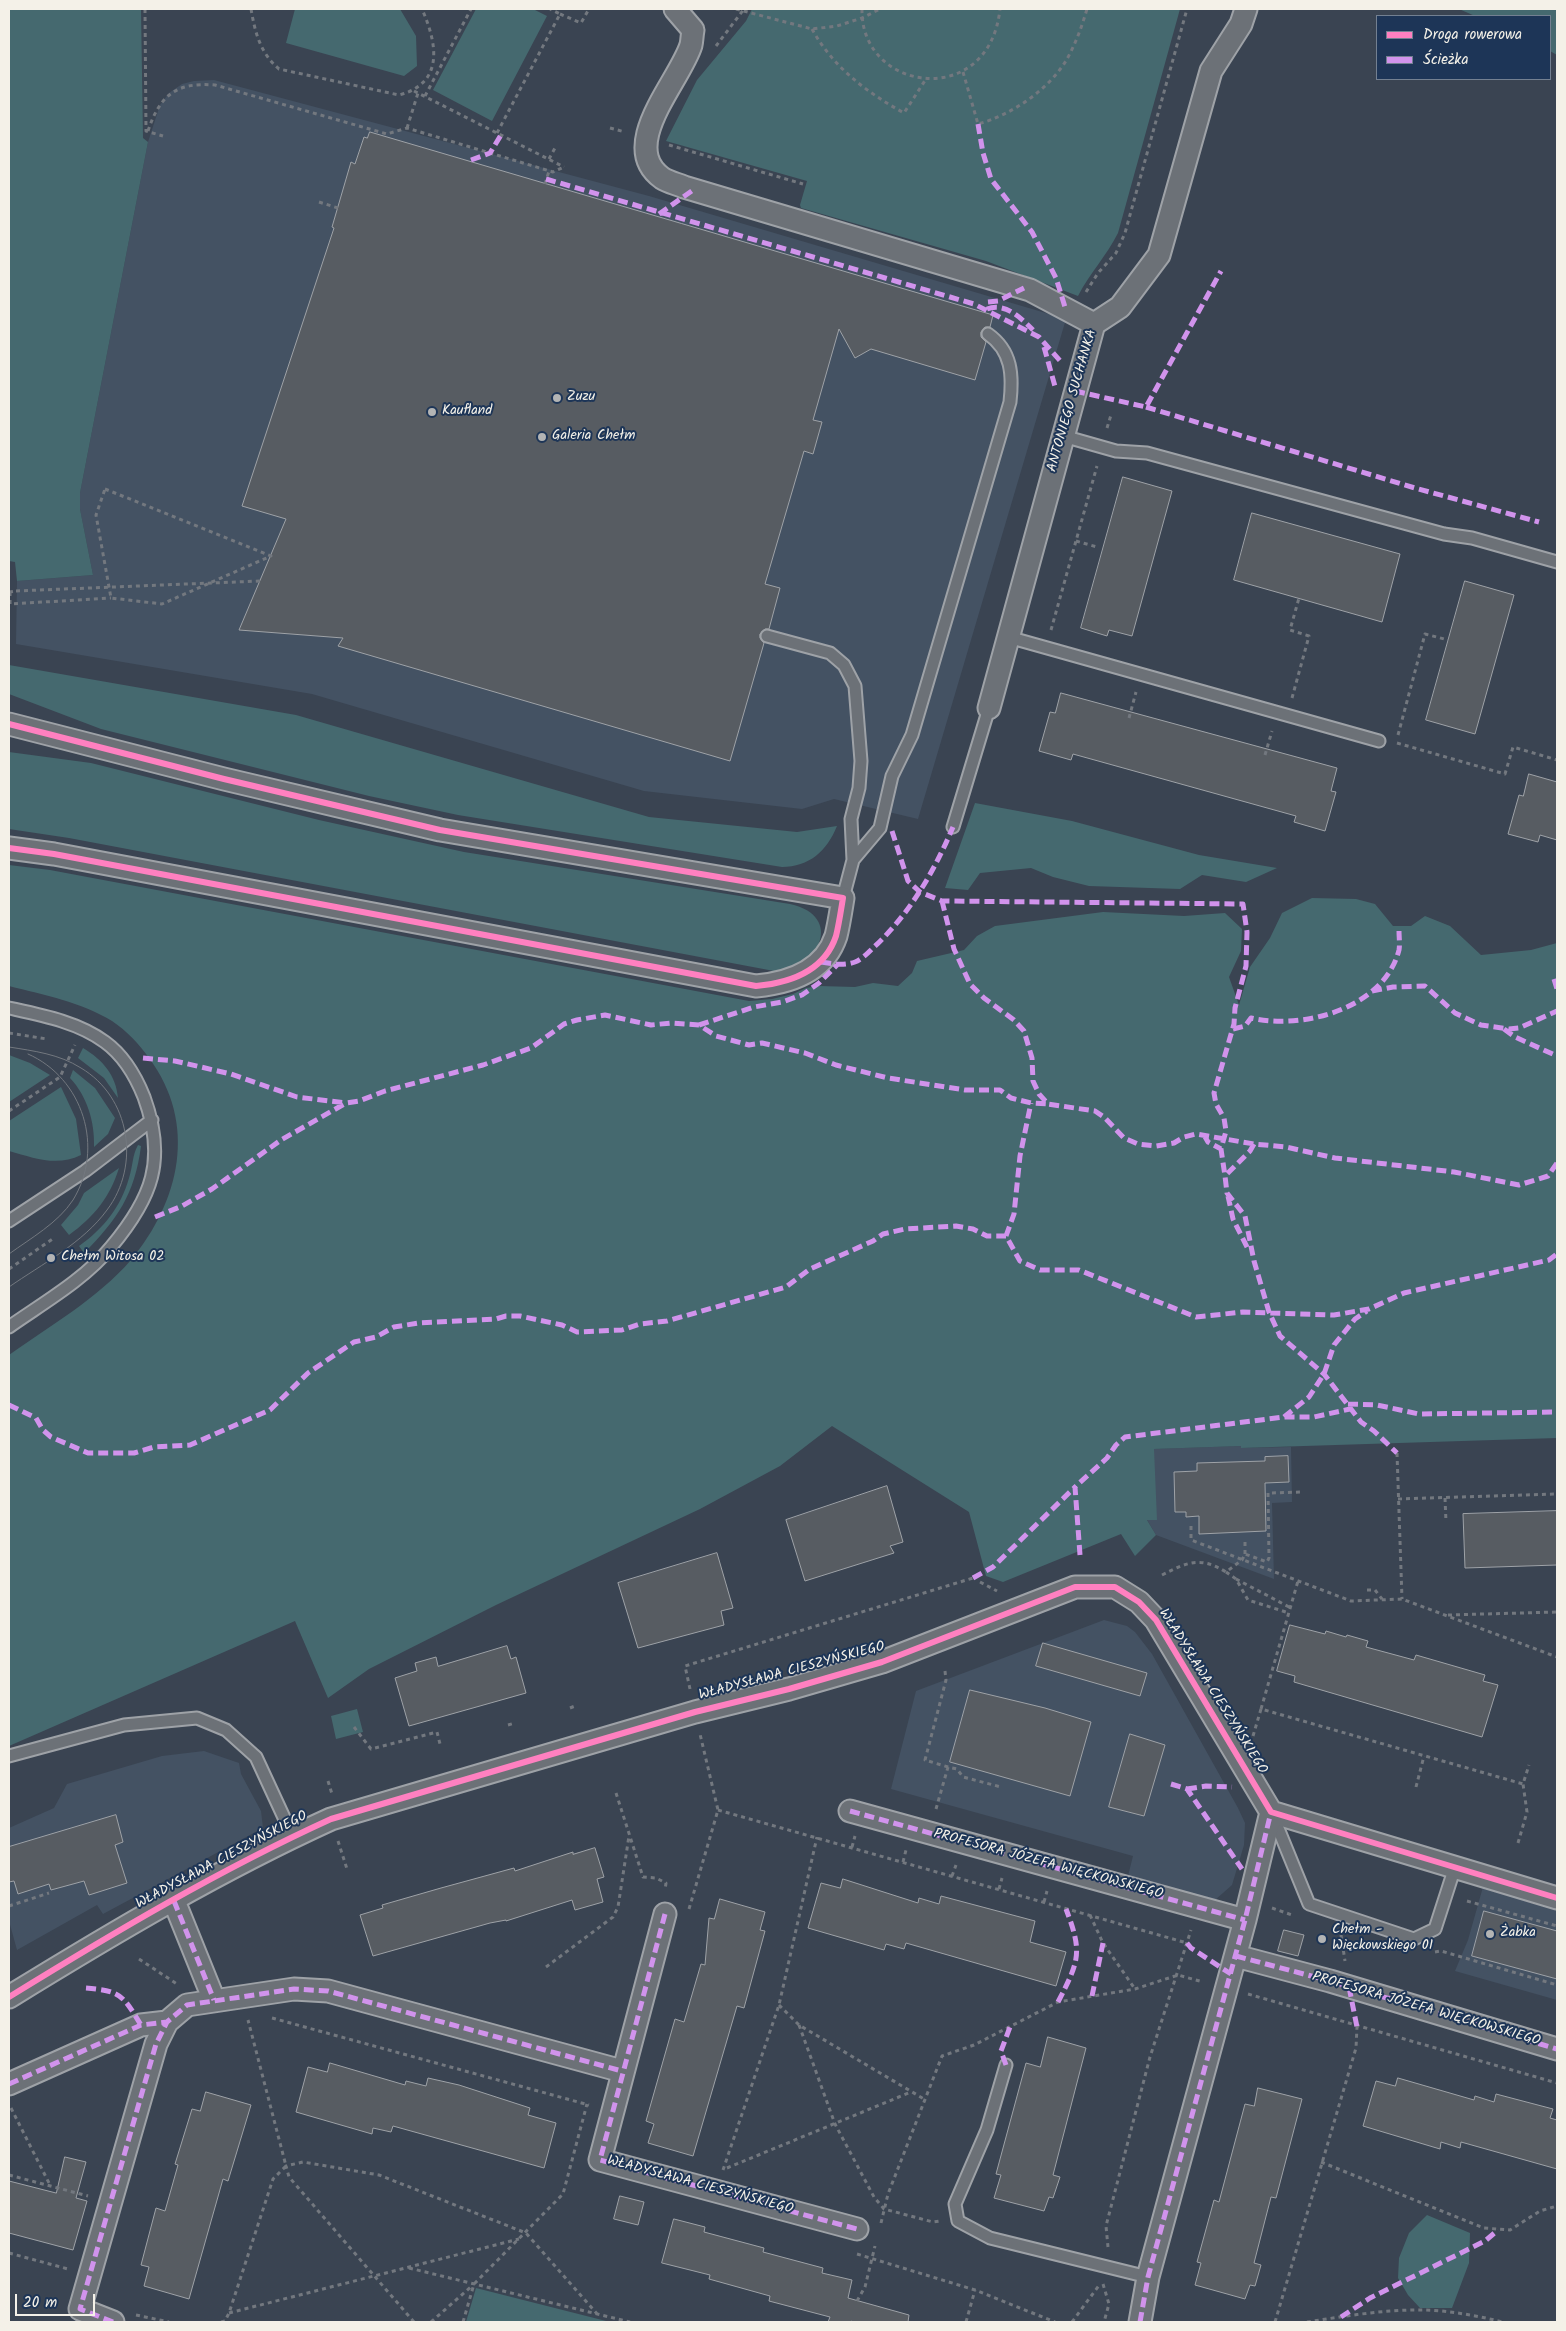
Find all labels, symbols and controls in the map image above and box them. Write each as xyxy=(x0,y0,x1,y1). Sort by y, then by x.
legend xyxy=(1376,15,1551,80)
text: Droga rowerowa xyxy=(1423,23,1522,47)
text: Ścieżka xyxy=(1423,48,1468,72)
street label: ANTONIEGO SUCHANKA xyxy=(1045,328,1101,474)
place label: Zuzu xyxy=(567,390,595,406)
marker: Zuzu xyxy=(551,392,563,404)
place label: Kaufland xyxy=(442,404,492,420)
marker: Kaufland xyxy=(426,406,438,418)
place label: Galeria Chełm xyxy=(552,429,635,445)
marker: Galeria Chełm xyxy=(536,431,548,443)
place label: Chełm Witosa 02 xyxy=(61,1250,164,1266)
marker: Chełm Witosa 02 xyxy=(45,1252,57,1264)
street label: WŁADYSŁAWA CIESZYŃSKIEGO xyxy=(1154,1606,1270,1778)
street label: WŁADYSŁAWA CIESZYŃSKIEGO xyxy=(697,1639,887,1705)
street label: WŁADYSŁAWA CIESZYŃSKIEGO xyxy=(133,1809,311,1913)
street label: PROFESORA JÓZEFA WIĘCKOWSKIEGO xyxy=(932,1826,1164,1904)
place label: Chełm - Więckowskiego 01 xyxy=(1332,1923,1433,1955)
place label: Żabka xyxy=(1500,1926,1536,1942)
marker: Żabka xyxy=(1484,1928,1496,1940)
marker: Chełm - Więckowskiego 01 xyxy=(1316,1933,1328,1945)
street label: PROFESORA JÓZEFA WIĘCKOWSKIEGO xyxy=(1310,1969,1542,2051)
street label: WŁADYSŁAWA CIESZYŃSKIEGO xyxy=(605,2153,795,2219)
scale bar xyxy=(18,2284,98,2316)
text: 20 m xyxy=(23,2291,57,2315)

